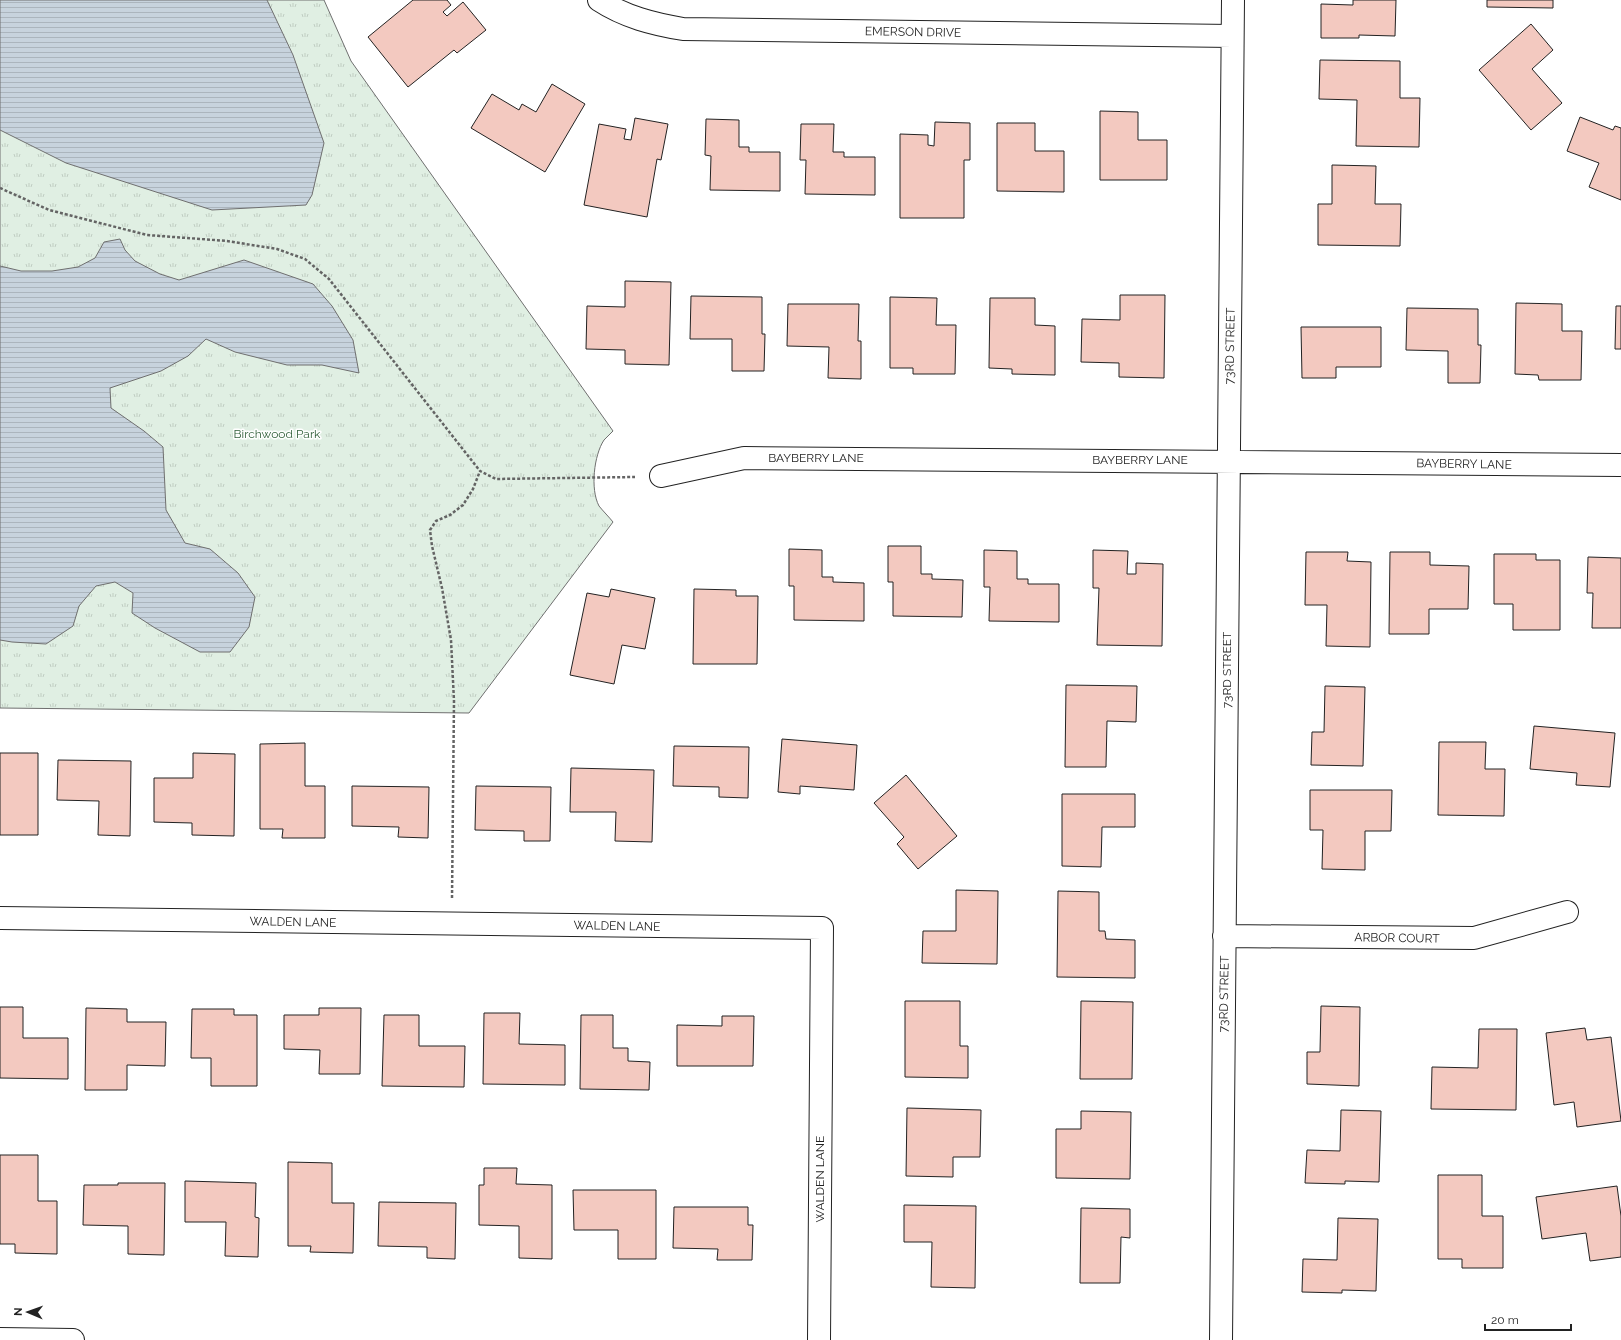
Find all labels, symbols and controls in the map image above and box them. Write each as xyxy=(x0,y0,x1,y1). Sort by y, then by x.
street label: EMERSON DRIVE xyxy=(865,24,961,40)
street label: 73RD STREET xyxy=(1222,307,1238,384)
park label: Birchwood Park xyxy=(234,427,321,441)
street label: BAYBERRY LANE xyxy=(768,451,864,465)
street label: BAYBERRY LANE xyxy=(1092,453,1188,467)
street label: BAYBERRY LANE xyxy=(1416,456,1512,472)
street label: 73RD STREET xyxy=(1220,631,1234,708)
street label: WALDEN LANE xyxy=(249,914,337,930)
street label: WALDEN LANE xyxy=(573,918,661,934)
street label: ARBOR COURT xyxy=(1354,930,1440,946)
street label: 73RD STREET xyxy=(1216,955,1232,1032)
street label: WALDEN LANE xyxy=(813,1136,827,1222)
north arrow xyxy=(8,1292,48,1332)
scale bar xyxy=(1485,1306,1571,1332)
text: N xyxy=(12,1307,25,1316)
text: 20 m xyxy=(1491,1313,1519,1327)

